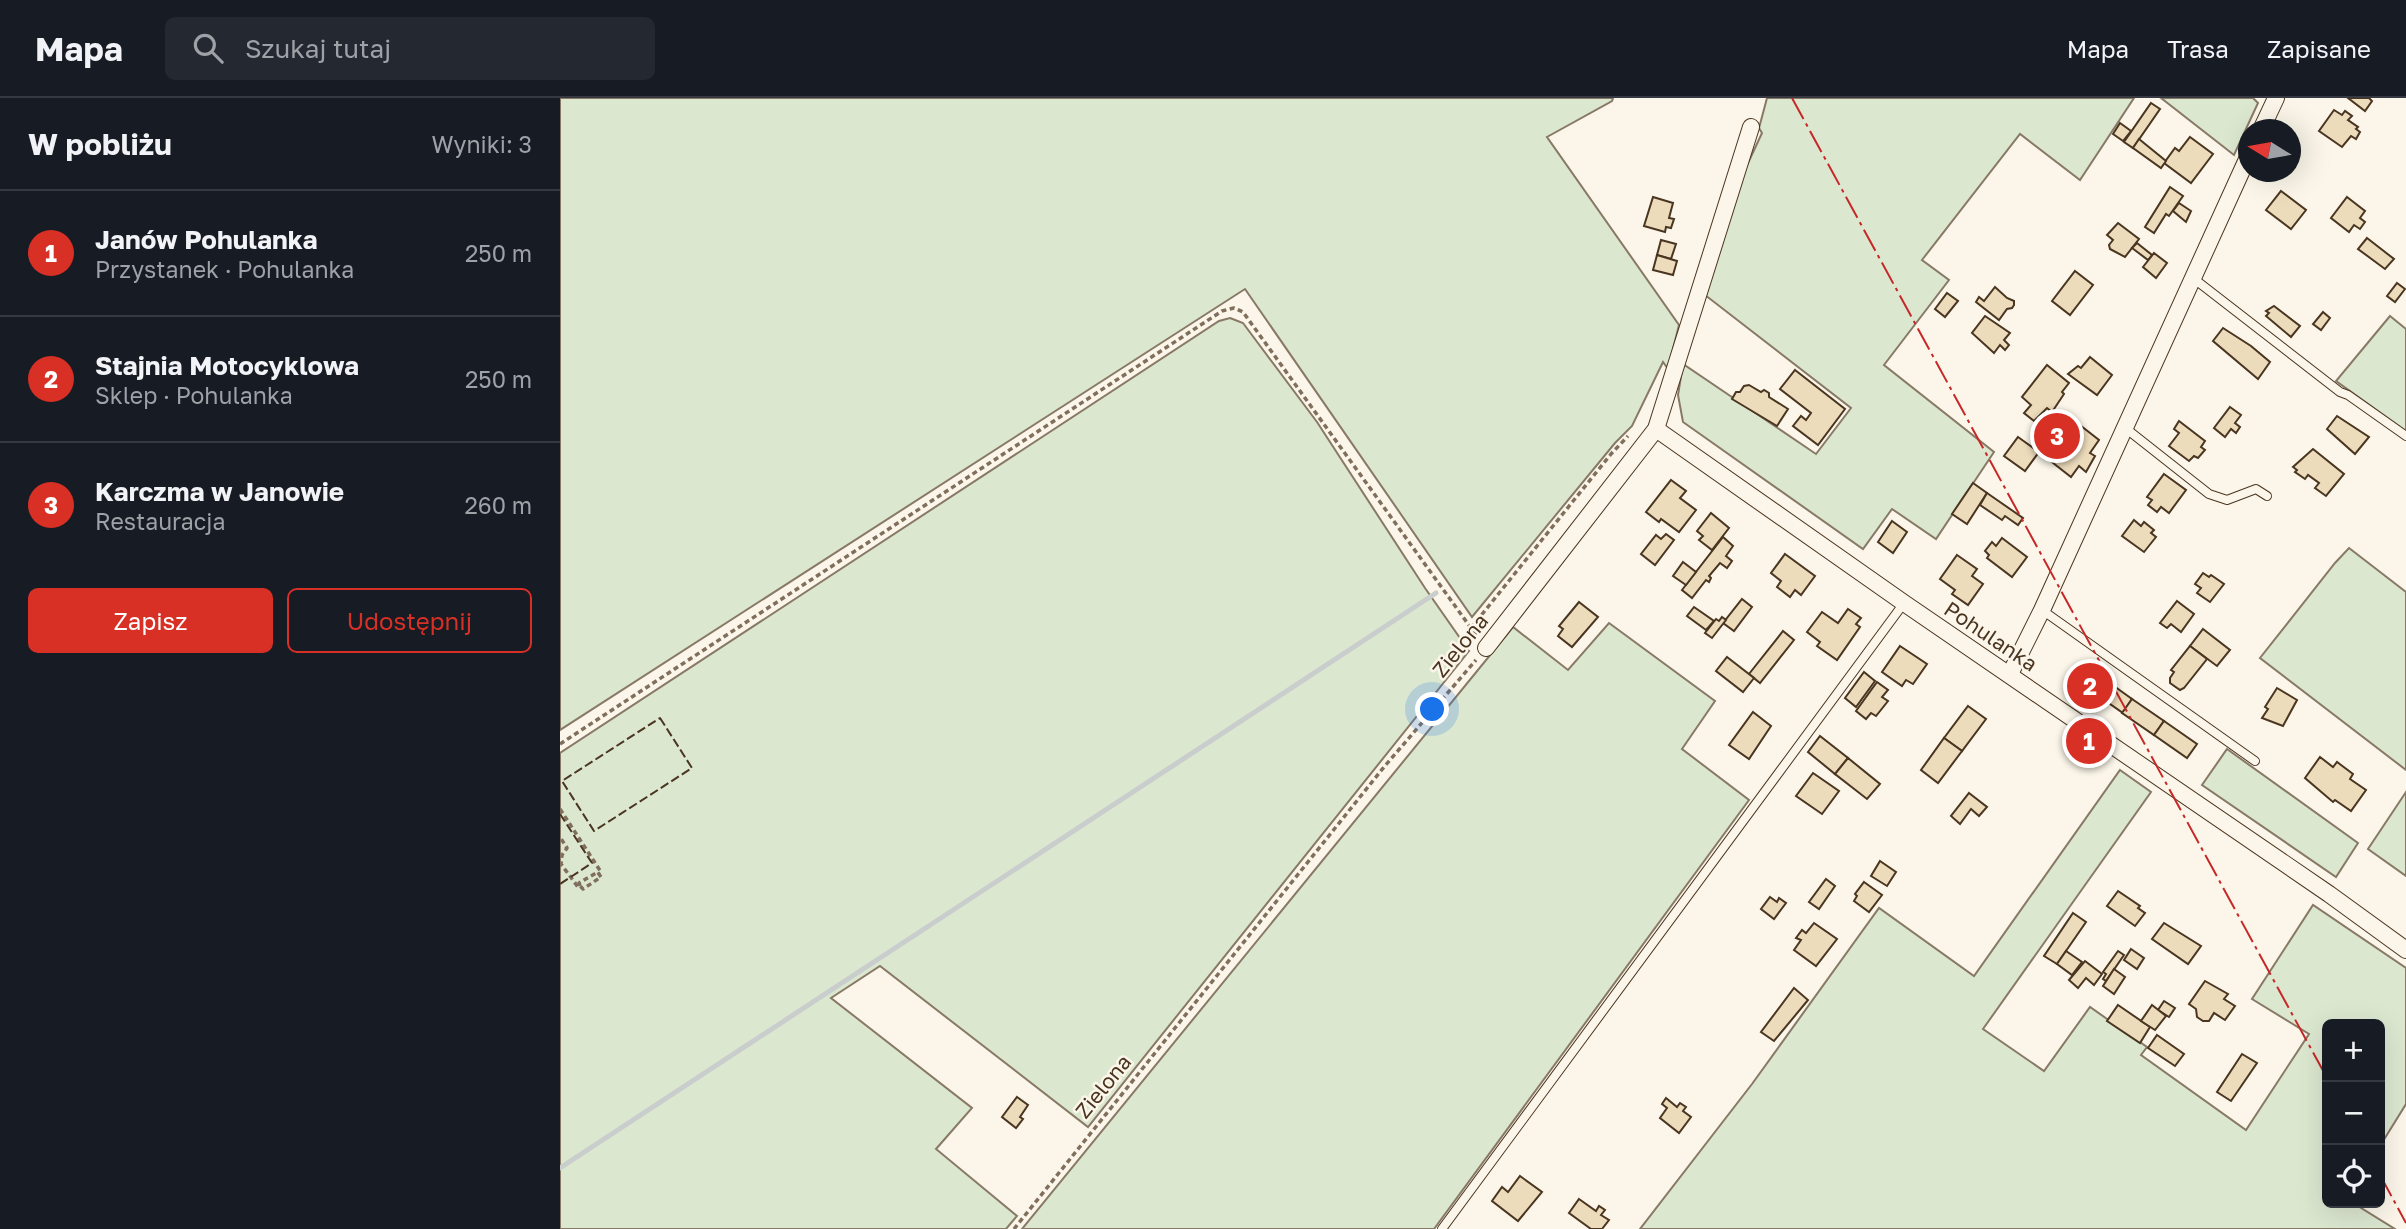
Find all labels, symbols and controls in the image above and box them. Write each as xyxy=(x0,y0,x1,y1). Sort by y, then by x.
search box xyxy=(165,17,655,80)
text: Mapa xyxy=(35,29,123,68)
icon: search xyxy=(189,29,227,67)
text: Szukaj tutaj xyxy=(245,33,391,64)
text: Mapa xyxy=(2067,34,2129,63)
text: Trasa xyxy=(2167,34,2229,63)
text: Zapisane xyxy=(2267,34,2371,63)
north arrow xyxy=(2238,119,2301,182)
text: W pobliżu xyxy=(28,126,172,162)
text: Wyniki: 3 xyxy=(431,130,532,158)
text: Janów Pohulanka xyxy=(95,224,318,255)
text: 1 xyxy=(45,239,57,267)
text: 250 m xyxy=(465,239,532,267)
text: Przystanek · Pohulanka xyxy=(95,255,354,283)
text: Stajnia Motocyklowa xyxy=(95,350,359,381)
text: 2 xyxy=(44,365,58,393)
text: 250 m xyxy=(465,365,532,393)
text: Sklep · Pohulanka xyxy=(95,381,293,409)
pin: 3 xyxy=(2034,410,2080,462)
text: Karczma w Janowie xyxy=(95,476,344,507)
text: 3 xyxy=(44,491,58,519)
text: 260 m xyxy=(464,491,532,519)
text: Restauracja xyxy=(95,507,225,535)
button: Zapisz xyxy=(28,588,273,653)
button: Udostępnij xyxy=(287,588,532,653)
street label: Pohulanka xyxy=(1939,595,2043,677)
street label: Zielona xyxy=(1427,608,1493,682)
pin: 2 xyxy=(2067,660,2113,712)
your location xyxy=(1415,692,1449,726)
pin: 1 xyxy=(2066,715,2112,767)
map controls xyxy=(2322,1019,2385,1208)
button: + xyxy=(2322,1019,2385,1082)
street label: Zielona xyxy=(1070,1049,1136,1123)
button: − xyxy=(2322,1082,2385,1145)
button: locate xyxy=(2322,1145,2385,1208)

